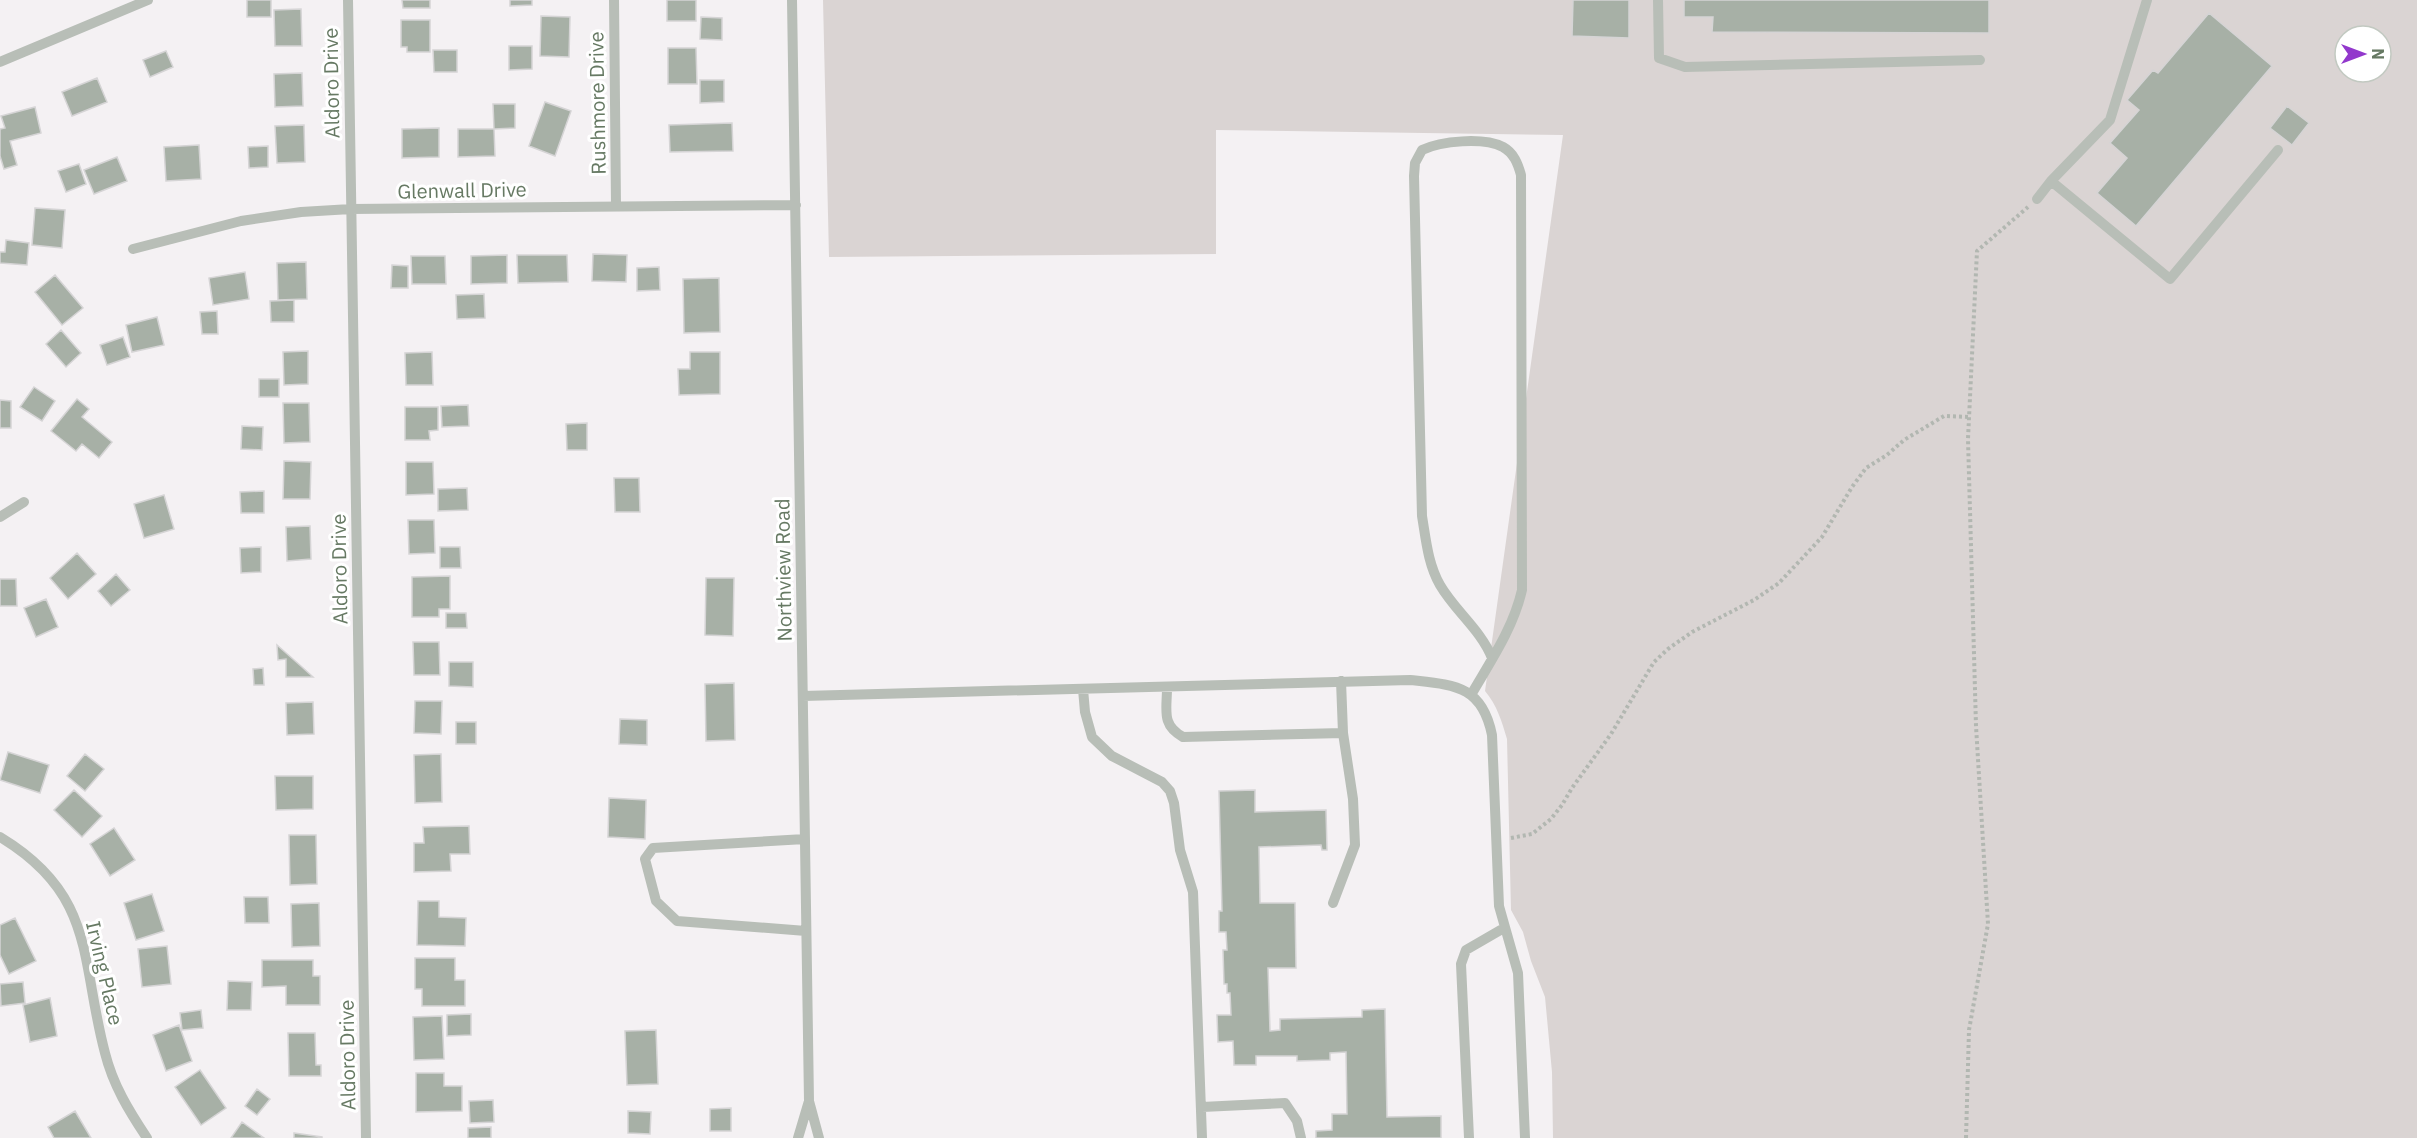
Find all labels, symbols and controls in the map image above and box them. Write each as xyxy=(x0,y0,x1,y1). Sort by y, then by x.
north arrow xyxy=(2333,24,2393,84)
street label: Aldoro Drive xyxy=(317,27,345,139)
street label: Rushmore Drive xyxy=(582,31,612,175)
text: N xyxy=(2368,48,2388,60)
street label: Glenwall Drive xyxy=(397,175,527,205)
street label: Northview Road xyxy=(768,498,798,642)
street label: Aldoro Drive xyxy=(325,513,353,625)
street label: Irving Place xyxy=(80,918,130,1028)
street label: Aldoro Drive xyxy=(333,999,361,1111)

